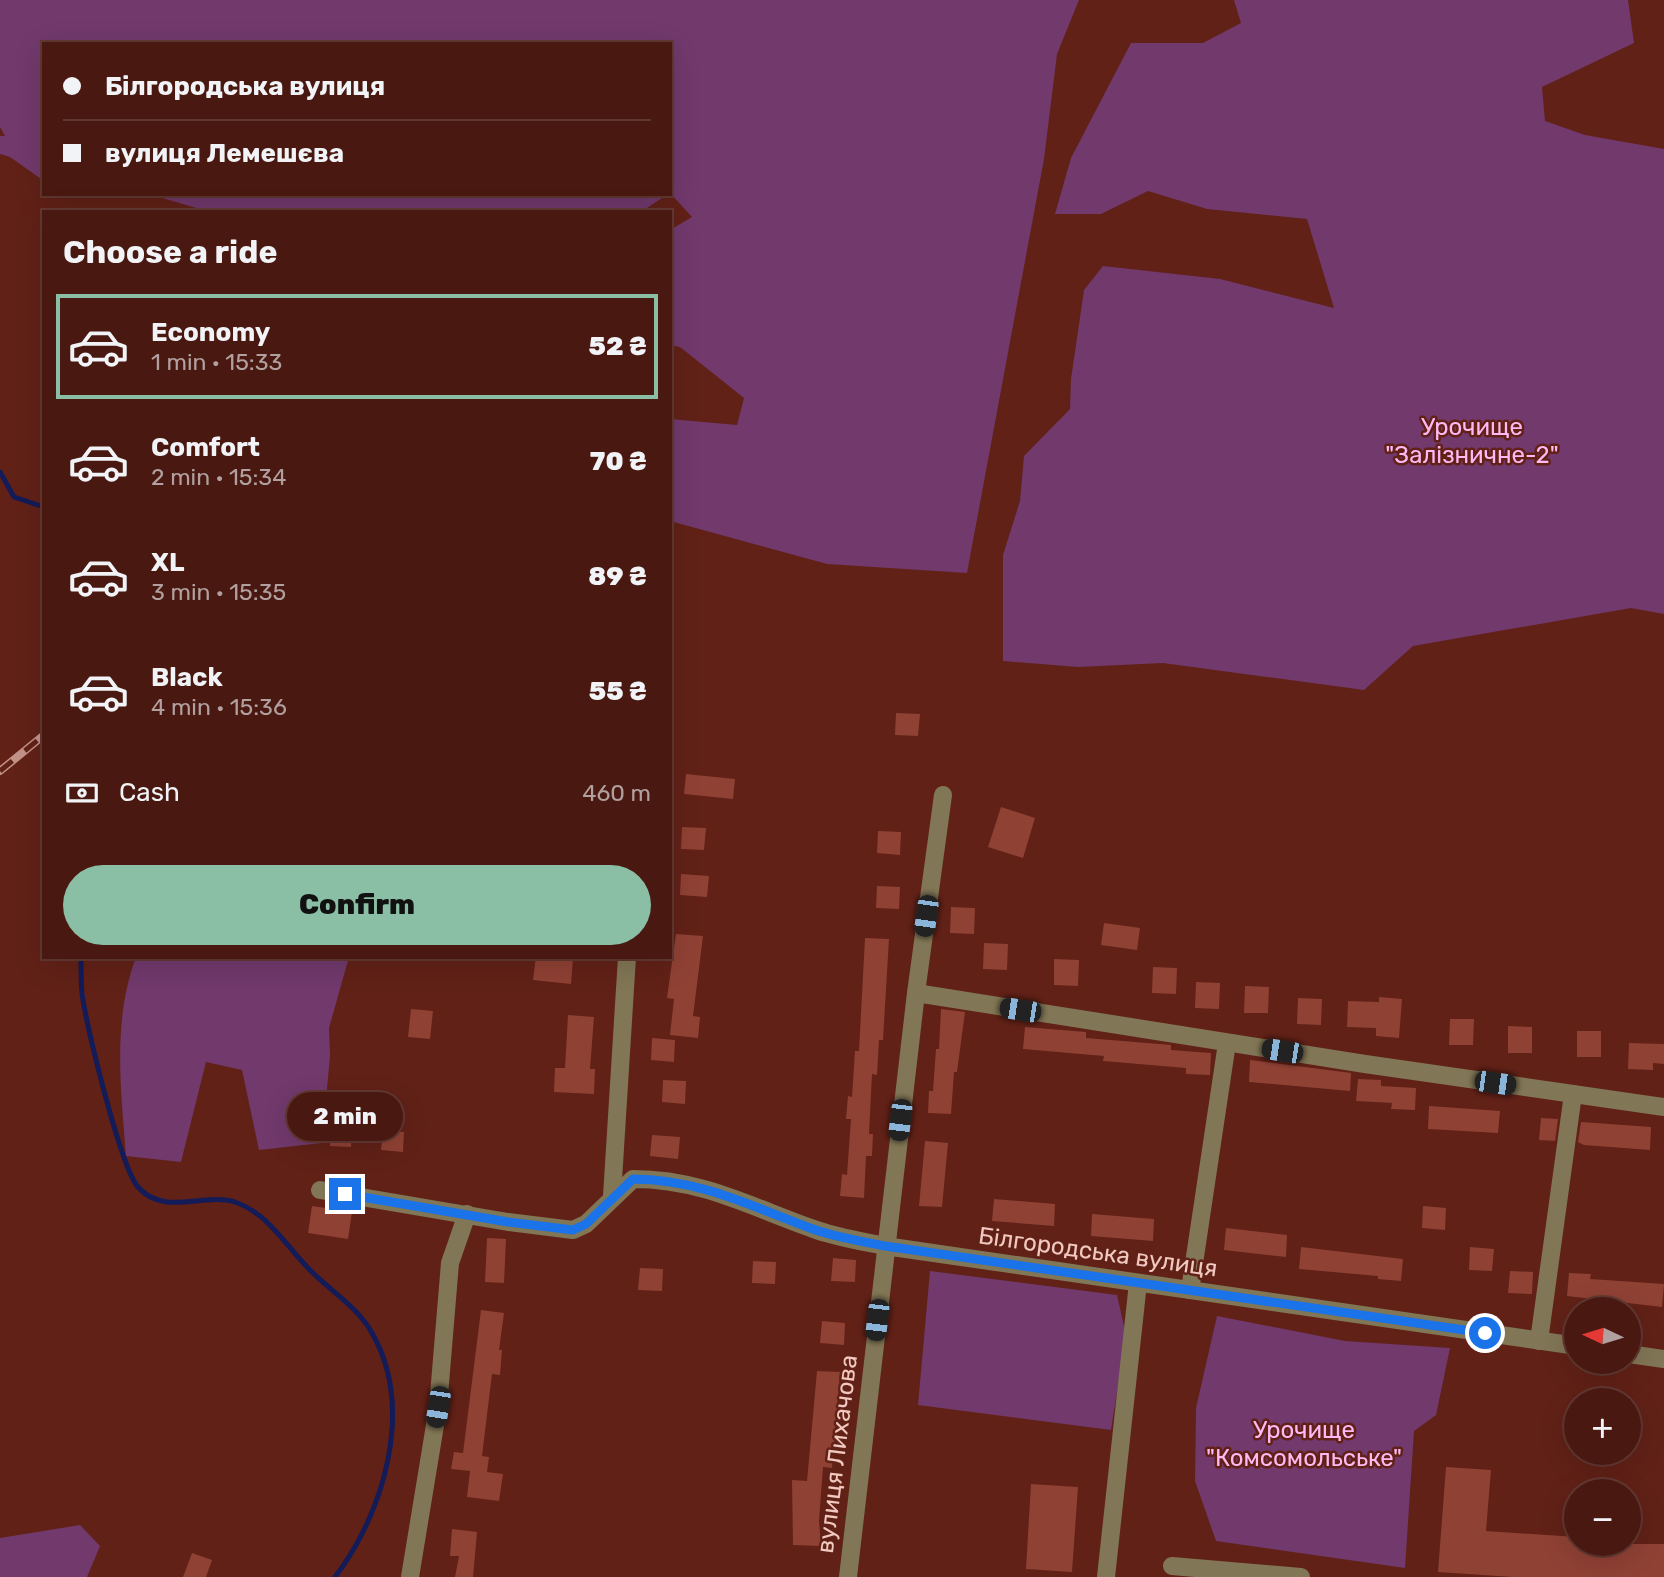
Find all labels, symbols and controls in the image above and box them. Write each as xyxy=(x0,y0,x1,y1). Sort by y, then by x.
text: Білгородська вулиця xyxy=(105,71,385,102)
text: вулиця Лемешєва xyxy=(105,138,344,169)
text: Choose a ride xyxy=(63,233,277,271)
icon: car xyxy=(67,315,130,378)
text: Economy xyxy=(151,317,270,348)
text: 52 ₴ xyxy=(589,331,647,362)
text: 1 min · 15:33 xyxy=(151,348,282,376)
park label: Урочище "Залізничне-2" xyxy=(1385,413,1559,469)
icon: car xyxy=(67,430,130,493)
text: Comfort xyxy=(151,432,260,463)
text: 70 ₴ xyxy=(590,446,647,477)
text: 2 min · 15:34 xyxy=(151,463,286,491)
icon: car xyxy=(67,545,130,608)
text: XL xyxy=(151,547,184,578)
text: 89 ₴ xyxy=(588,561,647,592)
text: 3 min · 15:35 xyxy=(151,578,286,606)
icon: car xyxy=(67,660,130,723)
text: Black xyxy=(151,662,223,693)
text: 55 ₴ xyxy=(589,676,647,707)
text: 4 min · 15:36 xyxy=(151,693,287,721)
icon: cash xyxy=(63,774,101,812)
text: Cash xyxy=(119,777,180,808)
text: 460 m xyxy=(582,779,651,807)
button: Confirm xyxy=(63,865,651,945)
car xyxy=(913,894,940,938)
car xyxy=(998,996,1043,1024)
car xyxy=(1260,1037,1305,1065)
car xyxy=(1473,1070,1518,1096)
callout: 2 min xyxy=(287,1092,403,1142)
car xyxy=(888,1098,913,1142)
text: 2 min xyxy=(313,1102,377,1130)
route end xyxy=(329,1178,361,1210)
street label: Білгородська вулиця xyxy=(977,1221,1219,1283)
north arrow xyxy=(1564,1297,1642,1374)
map controls xyxy=(1564,1297,1641,1556)
car xyxy=(865,1298,890,1342)
route start xyxy=(1469,1317,1501,1349)
street label: вулиця Лихачова xyxy=(811,1353,863,1555)
car xyxy=(425,1385,452,1429)
button: + xyxy=(1564,1388,1641,1465)
park label: Урочище "Комсомольське" xyxy=(1206,1416,1402,1472)
button: − xyxy=(1564,1479,1641,1556)

